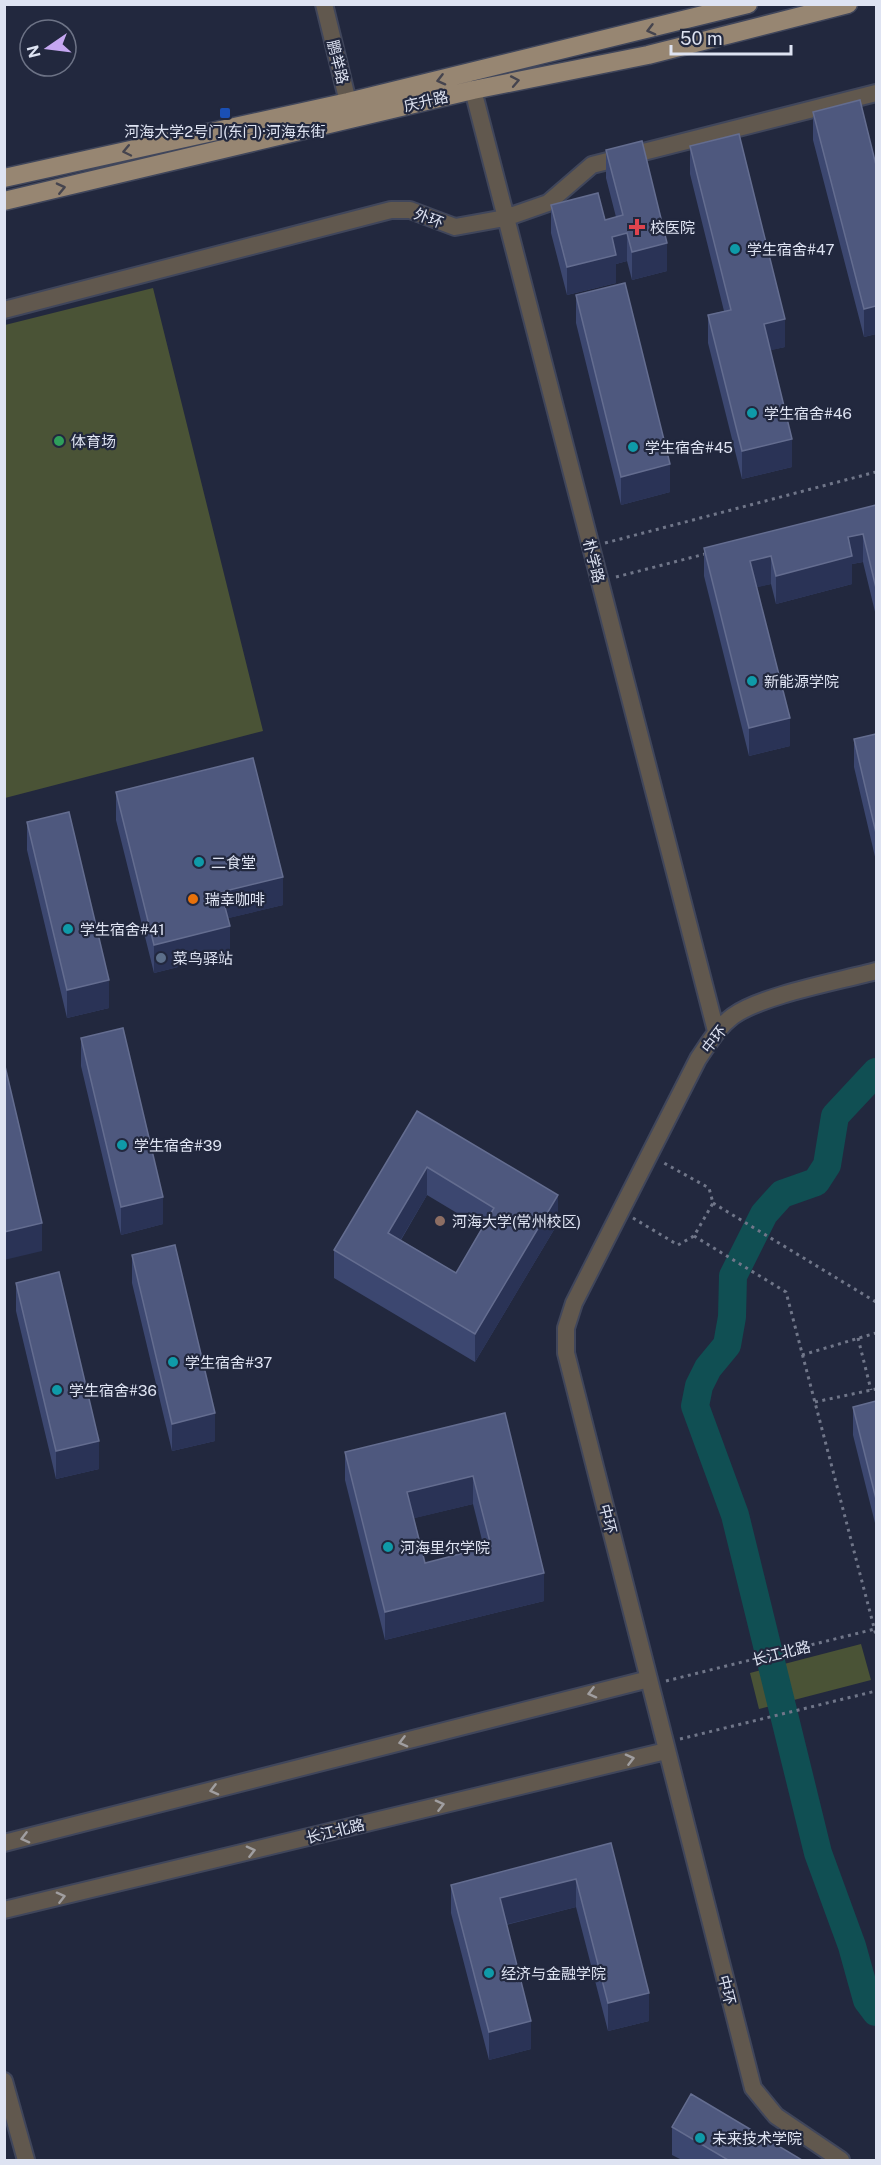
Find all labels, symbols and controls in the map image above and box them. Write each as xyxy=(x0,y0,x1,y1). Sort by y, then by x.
north arrow xyxy=(18,18,78,78)
scale bar xyxy=(671,18,791,56)
one-way arrow xyxy=(646,23,657,35)
text: 50 m xyxy=(680,28,723,49)
street label: 鹏举路 xyxy=(324,38,352,86)
text: N xyxy=(23,43,45,60)
one-way arrow xyxy=(436,72,446,85)
one-way arrow xyxy=(510,75,520,88)
street label: 庆升路 xyxy=(402,88,450,114)
marker: 河海大学2号门(东门)·河海东街 xyxy=(218,106,232,120)
place label: 河海大学2号门(东门)·河海东街 xyxy=(124,123,326,140)
one-way arrow xyxy=(122,144,132,157)
one-way arrow xyxy=(56,182,66,195)
street label: 外环 xyxy=(412,205,446,231)
marker: 校医院 xyxy=(628,218,646,236)
place label: 校医院 xyxy=(650,219,695,236)
place label: 学生宿舍#47 xyxy=(747,241,834,258)
marker: 学生宿舍#47 xyxy=(728,242,742,256)
place label: 学生宿舍#46 xyxy=(764,405,852,422)
marker: 学生宿舍#46 xyxy=(745,406,759,420)
place label: 体育场 xyxy=(71,433,116,450)
marker: 体育场 xyxy=(52,434,66,448)
place label: 学生宿舍#45 xyxy=(645,439,733,456)
marker: 学生宿舍#45 xyxy=(626,440,640,454)
street label: 朴学路 xyxy=(580,537,608,585)
place label: 新能源学院 xyxy=(764,673,839,690)
marker: 新能源学院 xyxy=(745,674,759,688)
place label: 二食堂 xyxy=(211,854,256,871)
marker: 二食堂 xyxy=(192,855,206,869)
place label: 瑞幸咖啡 xyxy=(205,891,265,908)
marker: 瑞幸咖啡 xyxy=(186,892,200,906)
place label: 学生宿舍#41 xyxy=(80,921,165,938)
marker: 学生宿舍#41 xyxy=(61,922,75,936)
place label: 菜鸟驿站 xyxy=(173,950,233,967)
marker: 菜鸟驿站 xyxy=(154,951,168,965)
street label: 中环 xyxy=(698,1022,730,1056)
place label: 学生宿舍#39 xyxy=(134,1137,222,1154)
marker: 学生宿舍#39 xyxy=(115,1138,129,1152)
place label: 河海大学(常州校区) xyxy=(452,1213,581,1230)
marker: 河海大学(常州校区) xyxy=(433,1214,447,1228)
place label: 学生宿舍#37 xyxy=(185,1354,272,1371)
marker: 学生宿舍#37 xyxy=(166,1355,180,1369)
place label: 学生宿舍#36 xyxy=(69,1382,157,1399)
marker: 学生宿舍#36 xyxy=(50,1383,64,1397)
street label: 中环 xyxy=(596,1502,620,1536)
place label: 河海里尔学院 xyxy=(400,1539,490,1556)
marker: 河海里尔学院 xyxy=(381,1540,395,1554)
street label: 长江北路 xyxy=(750,1637,812,1669)
one-way arrow xyxy=(587,1686,597,1699)
one-way arrow xyxy=(398,1734,408,1747)
one-way arrow xyxy=(625,1754,635,1767)
one-way arrow xyxy=(209,1782,219,1795)
one-way arrow xyxy=(435,1800,445,1813)
street label: 长江北路 xyxy=(304,1815,366,1847)
one-way arrow xyxy=(20,1831,31,1843)
one-way arrow xyxy=(246,1845,256,1858)
one-way arrow xyxy=(56,1891,66,1904)
place label: 经济与金融学院 xyxy=(501,1965,606,1982)
marker: 经济与金融学院 xyxy=(482,1966,496,1980)
street label: 中环 xyxy=(715,1973,739,2007)
place label: 未来技术学院 xyxy=(712,2130,802,2147)
marker: 未来技术学院 xyxy=(693,2131,707,2145)

